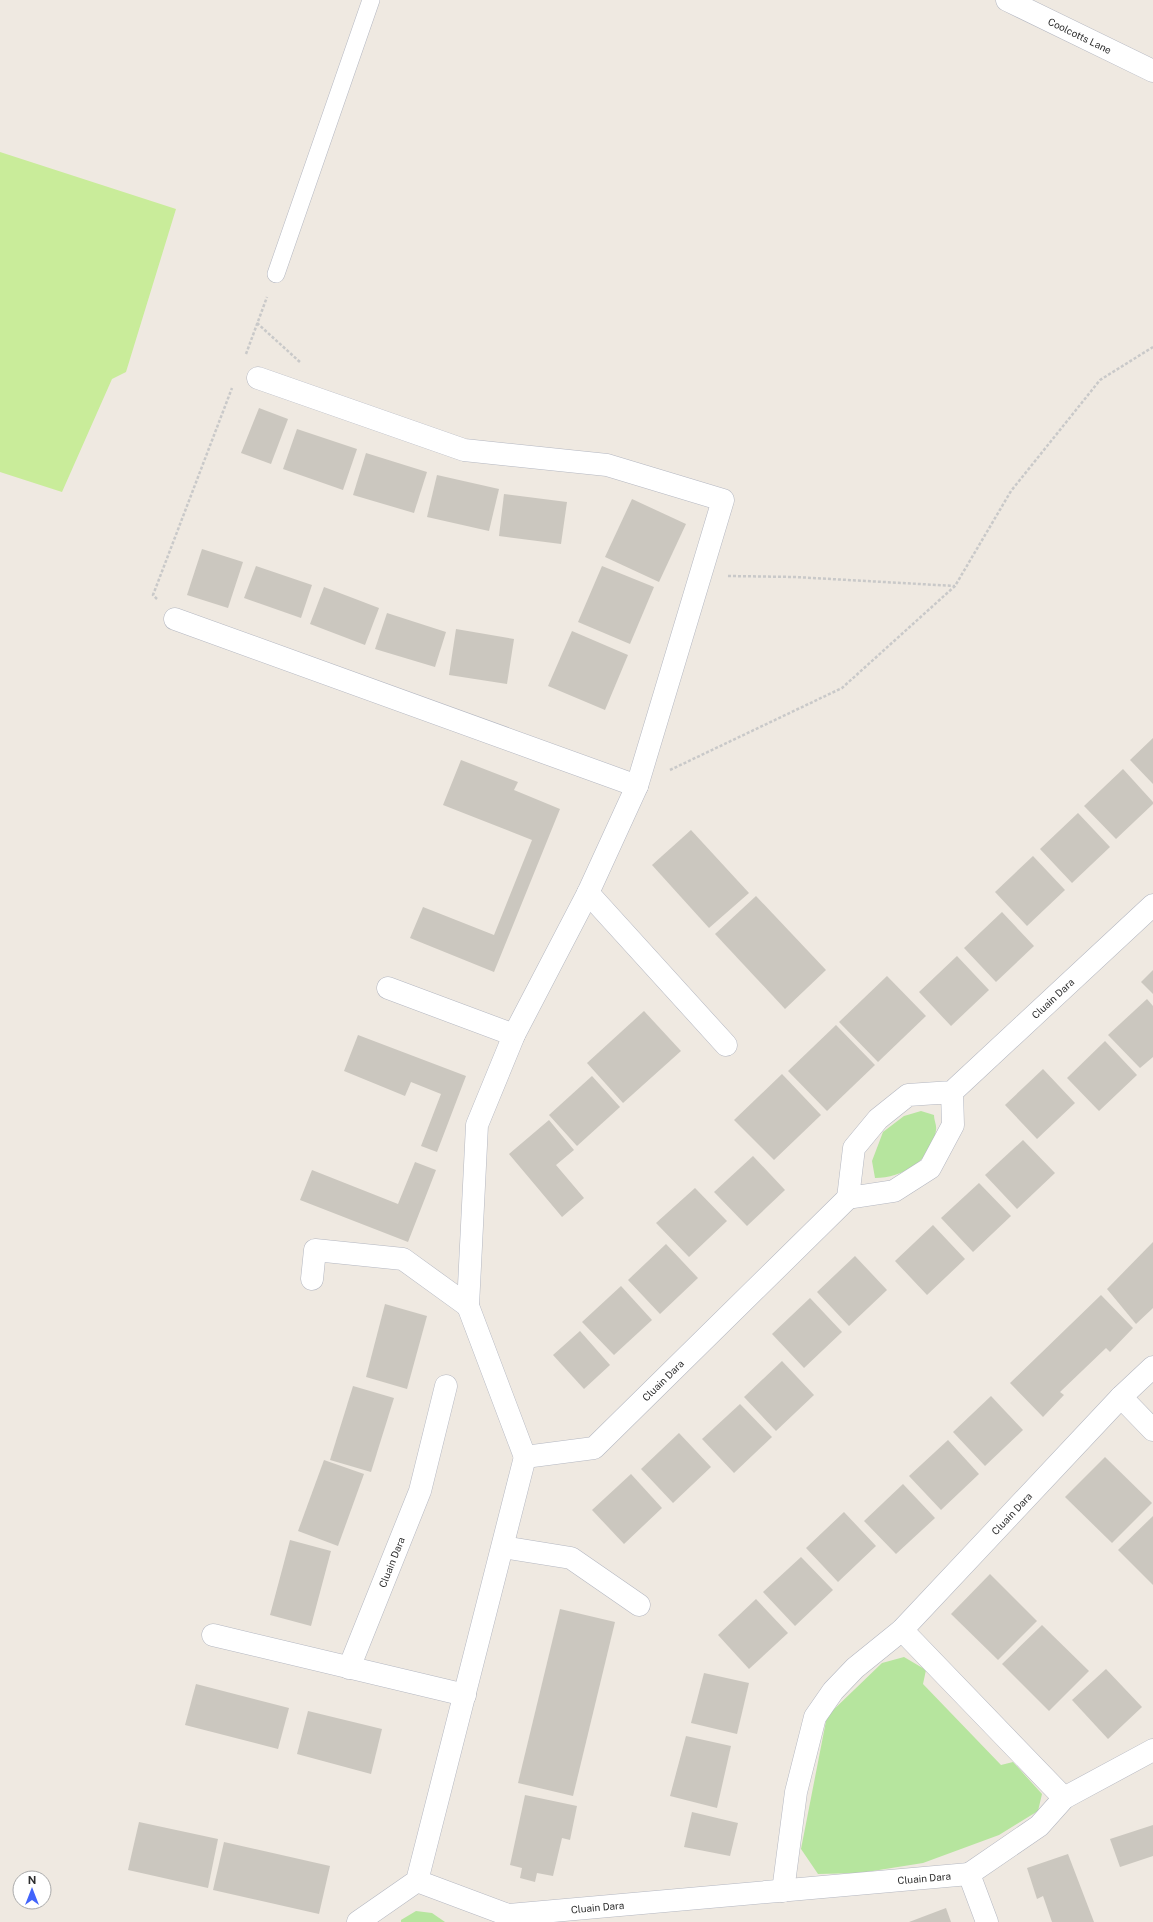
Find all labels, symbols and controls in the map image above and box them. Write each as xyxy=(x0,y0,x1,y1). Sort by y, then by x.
street label: Coolcotts Lane xyxy=(1046,15,1114,56)
street label: Cluain Dara xyxy=(1029,976,1076,1021)
street label: Cluain Dara xyxy=(639,1357,686,1403)
street label: Cluain Dara xyxy=(989,1490,1034,1537)
street label: Cluain Dara xyxy=(376,1535,407,1589)
north arrow xyxy=(12,1870,52,1910)
street label: Cluain Dara xyxy=(897,1870,951,1886)
text: N xyxy=(28,1874,36,1886)
street label: Cluain Dara xyxy=(570,1899,625,1915)

